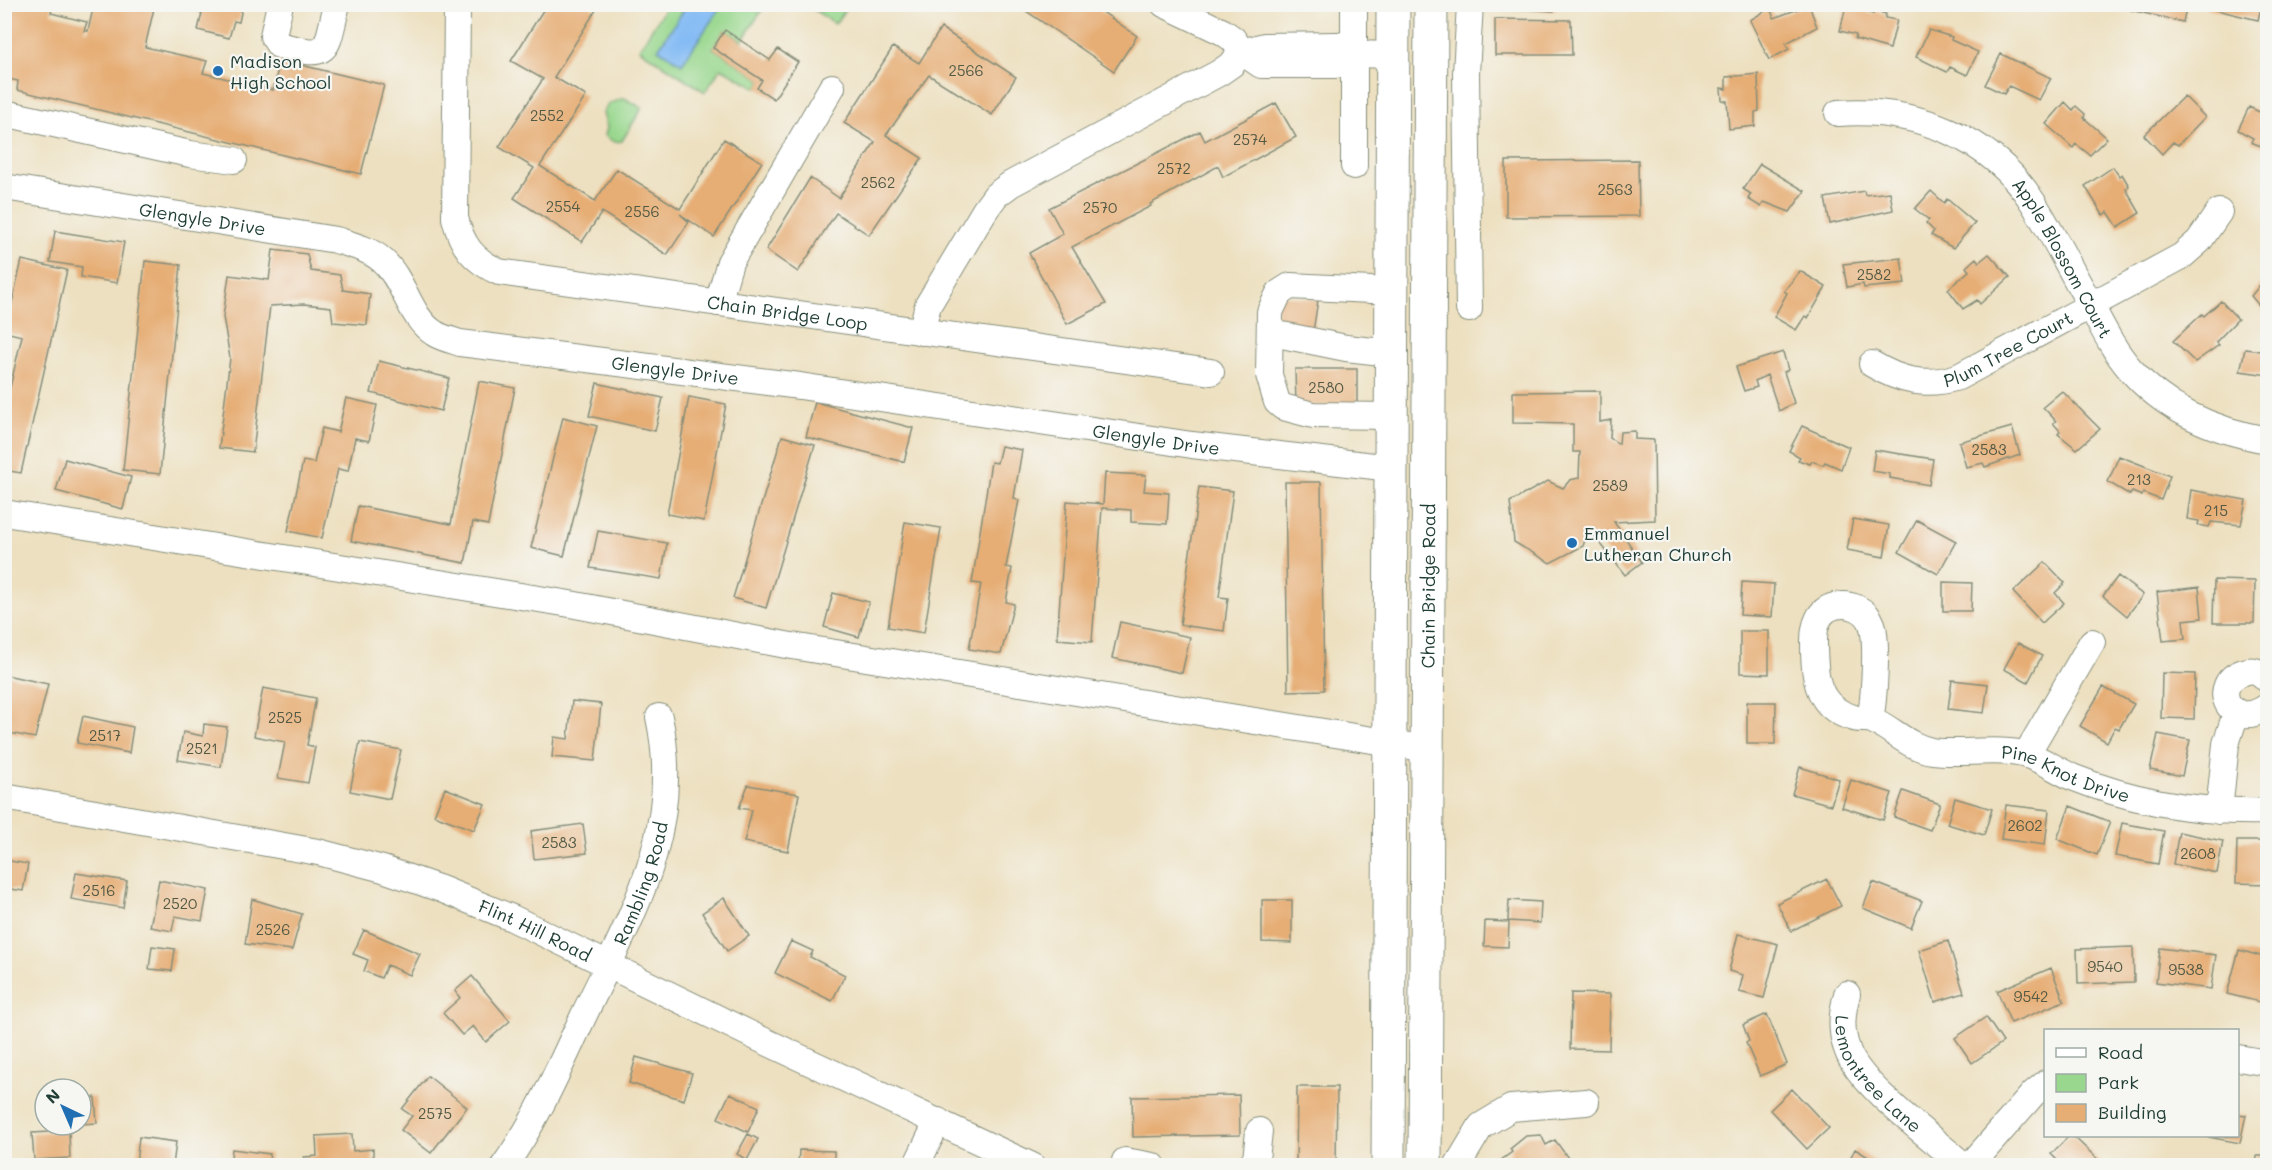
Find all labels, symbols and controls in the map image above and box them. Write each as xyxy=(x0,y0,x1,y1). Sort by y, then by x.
place label: Madison High School xyxy=(230,49,331,94)
house number: 2566 xyxy=(948,60,984,80)
marker: Madison High School xyxy=(211,64,225,78)
house number: 2552 xyxy=(530,105,564,125)
house number: 2574 xyxy=(1233,129,1267,149)
house number: 2572 xyxy=(1157,158,1191,178)
house number: 2562 xyxy=(861,172,895,192)
street label: Apple Blossom Court xyxy=(2007,172,2118,342)
house number: 2563 xyxy=(1598,179,1633,199)
house number: 2554 xyxy=(546,196,581,216)
street label: Glengyle Drive xyxy=(137,197,268,241)
house number: 2570 xyxy=(1083,197,1117,217)
house number: 2556 xyxy=(625,201,659,221)
house number: 2582 xyxy=(1857,264,1891,284)
street label: Chain Bridge Loop xyxy=(706,289,869,336)
street label: Plum Tree Court xyxy=(1941,305,2077,392)
street label: Glengyle Drive xyxy=(610,350,740,390)
house number: 2580 xyxy=(1308,377,1344,397)
street label: Glengyle Drive xyxy=(1091,418,1221,460)
house number: 2583 xyxy=(1972,439,2007,459)
house number: 213 xyxy=(2127,469,2151,489)
house number: 2589 xyxy=(1592,475,1628,495)
house number: 215 xyxy=(2204,500,2228,520)
street label: Chain Bridge Road xyxy=(1416,503,1440,669)
place label: Emmanuel Lutheran Church xyxy=(1584,521,1731,566)
marker: Emmanuel Lutheran Church xyxy=(1565,536,1579,550)
house number: 2525 xyxy=(268,707,302,727)
house number: 2517 xyxy=(89,725,121,745)
house number: 2521 xyxy=(186,738,218,758)
street label: Pine Knot Drive xyxy=(2001,739,2132,807)
house number: 2602 xyxy=(2007,815,2043,835)
street label: Rambling Road xyxy=(608,820,673,949)
house number: 2583 xyxy=(542,832,577,852)
house number: 2608 xyxy=(2180,843,2216,863)
house number: 2516 xyxy=(83,880,115,900)
house number: 2520 xyxy=(163,893,197,913)
street label: Flint Hill Road xyxy=(475,894,595,967)
house number: 2526 xyxy=(256,919,290,939)
house number: 9540 xyxy=(2087,956,2123,976)
house number: 9538 xyxy=(2168,959,2204,979)
house number: 9542 xyxy=(2014,986,2048,1006)
street label: Lemontree Lane xyxy=(1830,1015,1927,1138)
legend xyxy=(2044,1029,2239,1137)
text: Road xyxy=(2098,1040,2143,1064)
text: Park xyxy=(2098,1070,2139,1094)
north arrow xyxy=(33,1077,93,1137)
text: N xyxy=(41,1084,64,1108)
text: Building xyxy=(2098,1100,2166,1124)
house number: 2575 xyxy=(418,1103,452,1123)

